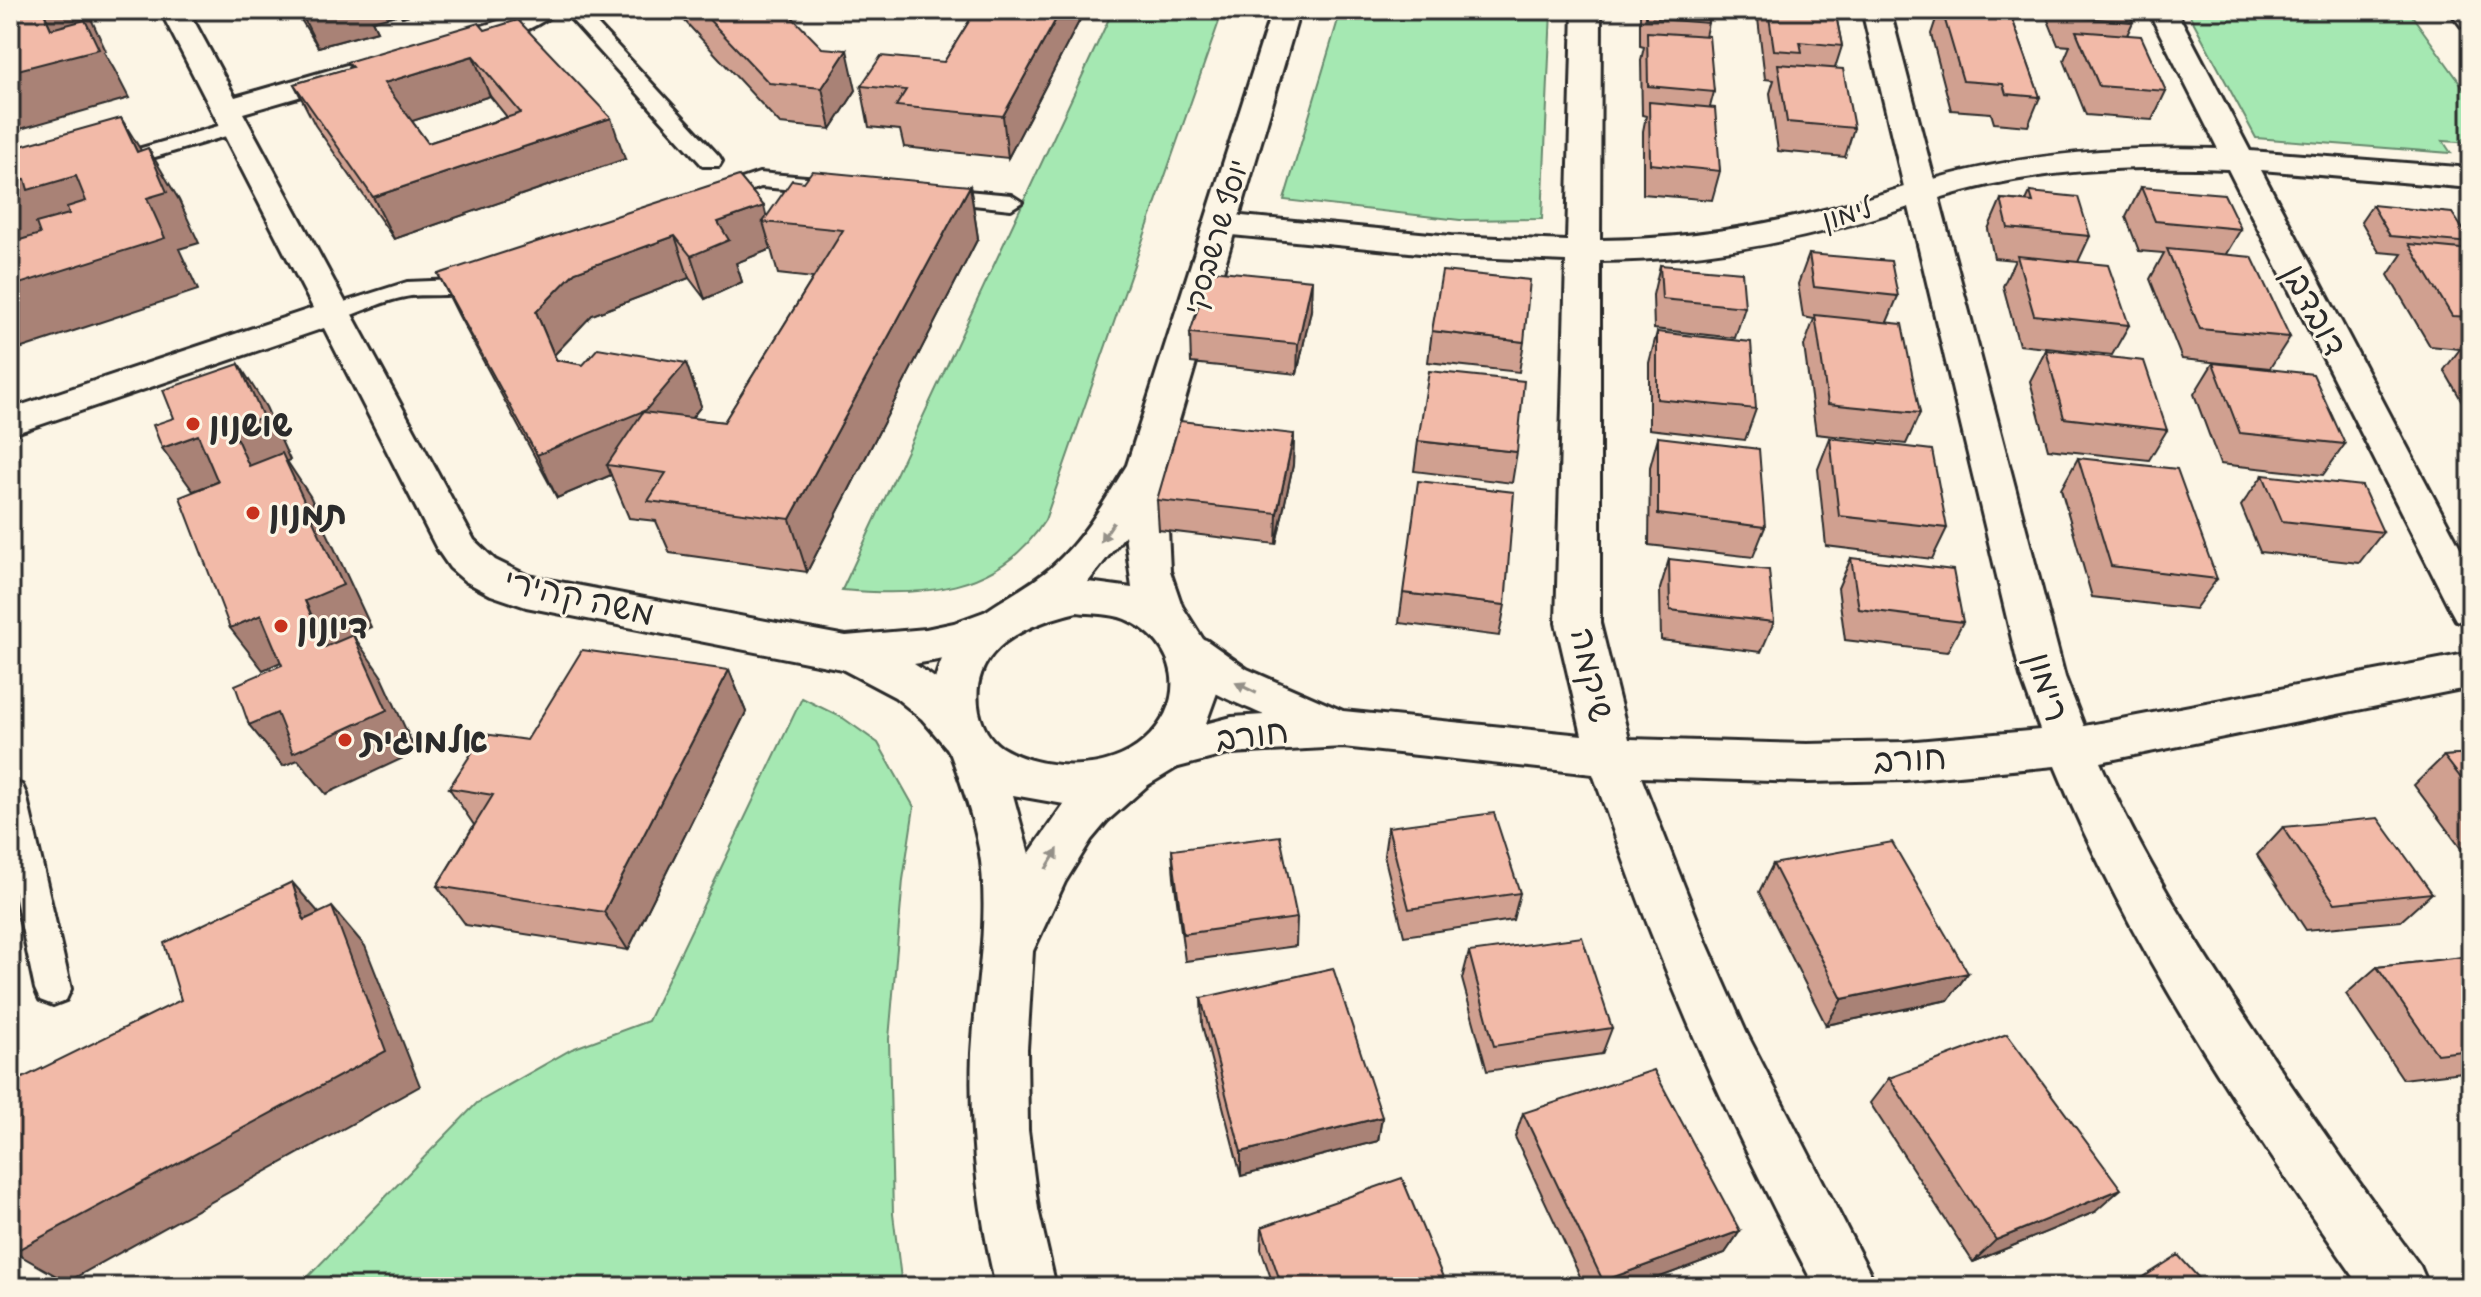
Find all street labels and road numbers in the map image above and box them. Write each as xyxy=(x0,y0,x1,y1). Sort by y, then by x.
street label: יוסף שרשבסקי xyxy=(1176,155,1256,319)
street label: לימון xyxy=(1818,190,1877,238)
street label: דובדבן xyxy=(2273,256,2357,364)
street label: משה קהירי xyxy=(500,559,658,635)
street label: שיקמה xyxy=(1561,624,1623,726)
street label: רימון xyxy=(2017,647,2079,727)
street label: חורב xyxy=(1213,709,1291,761)
street label: חורב xyxy=(1872,736,1948,782)

